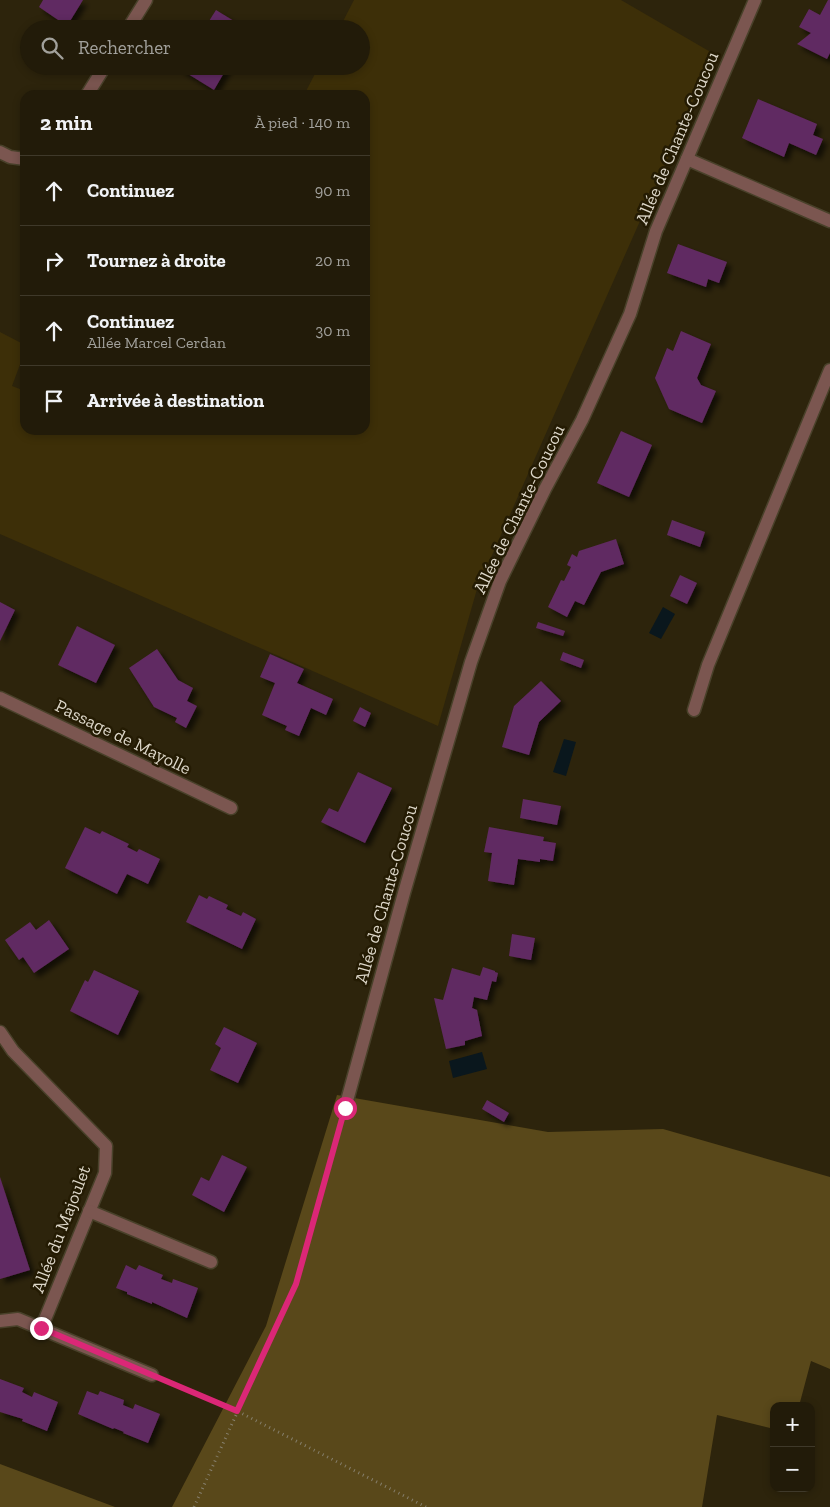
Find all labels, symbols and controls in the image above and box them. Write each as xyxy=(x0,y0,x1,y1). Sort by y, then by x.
search box xyxy=(20,20,370,75)
icon: search xyxy=(38,34,66,62)
text: Rechercher xyxy=(78,36,171,59)
street label: Allée de Chante-Coucou xyxy=(631,48,723,228)
text: 2 min xyxy=(40,110,92,135)
text: À pied · 140 m xyxy=(255,113,350,132)
icon: ahead xyxy=(40,177,68,205)
text: Continuez xyxy=(87,179,174,202)
text: 90 m xyxy=(315,181,350,200)
icon: right xyxy=(40,247,68,275)
text: Tournez à droite xyxy=(87,249,226,272)
text: 20 m xyxy=(315,251,350,270)
text: Continuez xyxy=(87,310,174,333)
icon: ahead xyxy=(40,317,68,345)
text: 30 m xyxy=(316,321,350,340)
text: Allée Marcel Cerdan xyxy=(87,333,226,352)
icon: arrive xyxy=(40,387,68,415)
text: Arrivée à destination xyxy=(87,389,264,412)
street label: Allée de Chante-Coucou xyxy=(468,421,570,597)
street label: Passage de Mayolle xyxy=(51,695,195,779)
street label: Allée de Chante-Coucou xyxy=(350,802,422,986)
route start xyxy=(334,1097,357,1120)
street label: Allée du Majoulet xyxy=(27,1162,95,1296)
route end xyxy=(30,1317,53,1340)
map controls xyxy=(770,1402,815,1492)
button: + xyxy=(770,1402,815,1447)
button: − xyxy=(770,1447,815,1492)

